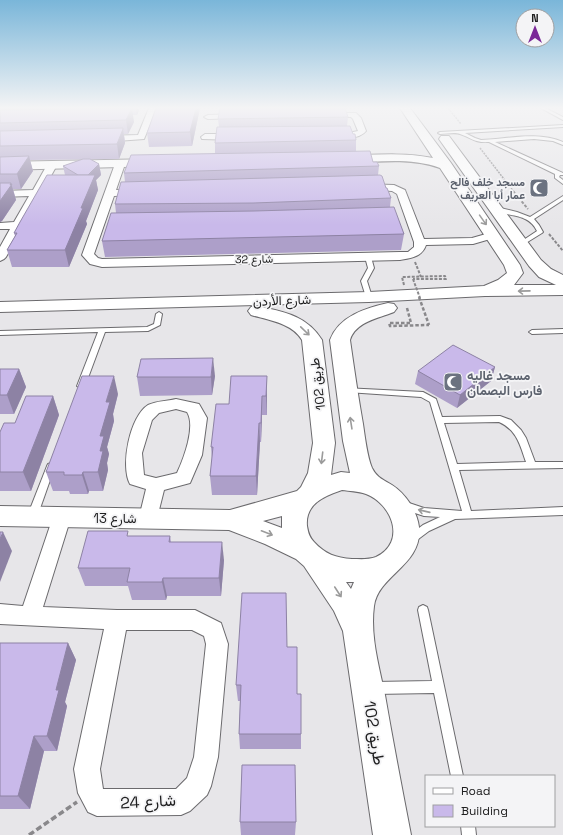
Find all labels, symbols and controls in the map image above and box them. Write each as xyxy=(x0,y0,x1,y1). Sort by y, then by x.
north arrow xyxy=(515,8,555,48)
text: N xyxy=(531,11,539,25)
place label: مسجد خلف فالح عمار أبا العريف xyxy=(450,175,525,202)
mosque icon: مسجد خلف فالح عمار أبا العريف xyxy=(528,177,550,199)
one-way arrow xyxy=(479,214,487,225)
street label: شارع 32 xyxy=(235,252,274,267)
one-way arrow xyxy=(518,287,531,294)
street label: شارع الأردن xyxy=(253,291,312,311)
one-way arrow xyxy=(300,326,310,336)
street label: طريق 102 xyxy=(306,357,329,411)
place label: مسجد غاليه فارس البصمان xyxy=(467,367,542,399)
mosque icon: مسجد غاليه فارس البصمان xyxy=(442,371,464,393)
one-way arrow xyxy=(347,417,355,430)
one-way arrow xyxy=(318,451,326,464)
one-way arrow xyxy=(418,507,431,515)
street label: شارع 13 xyxy=(94,510,136,528)
one-way arrow xyxy=(260,530,272,538)
one-way arrow xyxy=(334,586,342,597)
street label: طريق 102 xyxy=(359,700,390,767)
legend xyxy=(425,775,555,827)
text: Road xyxy=(461,783,490,799)
street label: شارع 24 xyxy=(120,790,176,814)
text: Building xyxy=(461,803,508,819)

